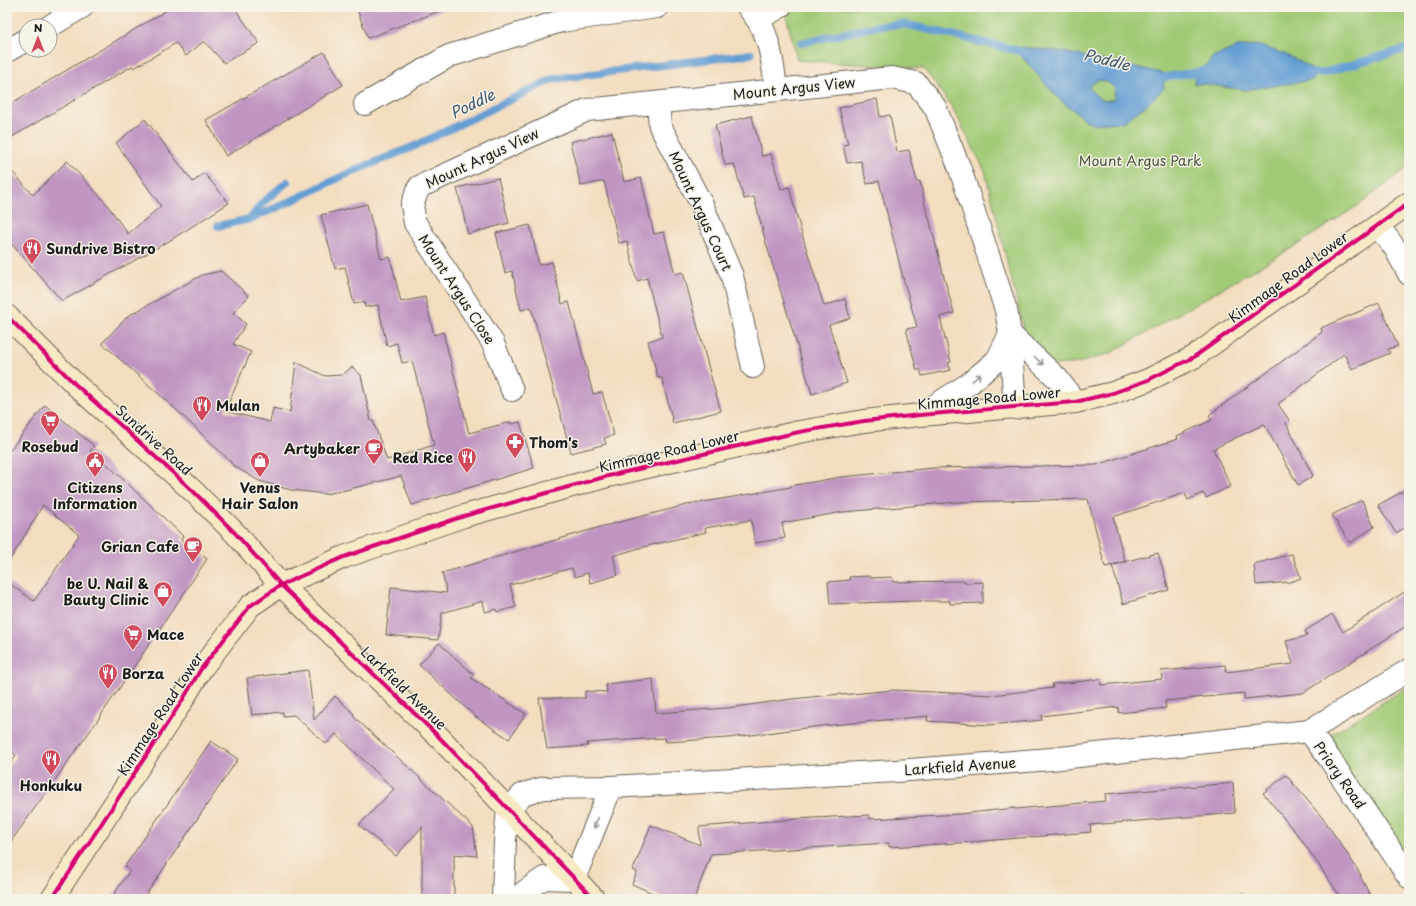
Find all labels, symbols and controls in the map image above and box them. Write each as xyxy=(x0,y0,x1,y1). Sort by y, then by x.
north arrow xyxy=(18,18,58,58)
text: N xyxy=(34,19,43,36)
water label: Poddle xyxy=(1081,42,1133,76)
street label: Mount Argus View xyxy=(732,71,857,105)
water label: Poddle xyxy=(446,82,499,124)
street label: Mount Argus View xyxy=(422,122,542,194)
street label: Mount Argus Court xyxy=(664,147,738,275)
park label: Mount Argus Park xyxy=(1078,150,1202,171)
street label: Kimmage Road Lower xyxy=(1224,226,1352,328)
street label: Mount Argus Close xyxy=(413,230,501,348)
restaurant icon: Sundrive Bistro xyxy=(21,237,43,265)
place label: Sundrive Bistro xyxy=(46,238,156,259)
one-way arrow xyxy=(1033,356,1043,365)
one-way arrow xyxy=(971,373,982,382)
street label: Kimmage Road Lower xyxy=(917,381,1061,415)
restaurant icon: Mulan xyxy=(191,394,213,422)
place label: Mulan xyxy=(216,395,260,416)
street label: Sundrive Road xyxy=(111,400,197,480)
supermarket icon: Rosebud xyxy=(39,409,61,437)
street label: Kimmage Road Lower xyxy=(597,425,741,477)
pharmacy icon: Thom's xyxy=(504,431,526,459)
place label: Thom's xyxy=(529,432,578,453)
place label: Rosebud xyxy=(21,436,79,457)
cafe icon: Artybaker xyxy=(363,437,385,465)
place label: Artybaker xyxy=(284,438,361,459)
restaurant icon: Red Rice xyxy=(456,446,478,474)
place label: Red Rice xyxy=(393,447,453,468)
public building icon: Citizens Information xyxy=(84,450,106,478)
shop icon: Venus Hair Salon xyxy=(249,450,271,478)
place label: Citizens Information xyxy=(53,477,137,514)
place label: Venus Hair Salon xyxy=(222,477,299,514)
cafe icon: Grian Cafe xyxy=(182,535,204,563)
place label: Grian Cafe xyxy=(101,536,179,557)
place label: be U. Nail & Bauty Clinic xyxy=(63,573,150,610)
shop icon: be U. Nail & Bauty Clinic xyxy=(152,580,174,608)
supermarket icon: Mace xyxy=(122,623,144,651)
place label: Mace xyxy=(147,624,185,645)
street label: Larkfield Avenue xyxy=(356,642,452,735)
street label: Kimmage Road Lower xyxy=(112,648,208,780)
restaurant icon: Borza xyxy=(97,662,119,690)
place label: Borza xyxy=(122,663,165,684)
street label: Priory Road xyxy=(1309,737,1371,813)
restaurant icon: Honkuku xyxy=(40,748,62,776)
street label: Larkfield Avenue xyxy=(903,752,1017,780)
place label: Honkuku xyxy=(20,775,82,796)
one-way arrow xyxy=(592,817,600,829)

